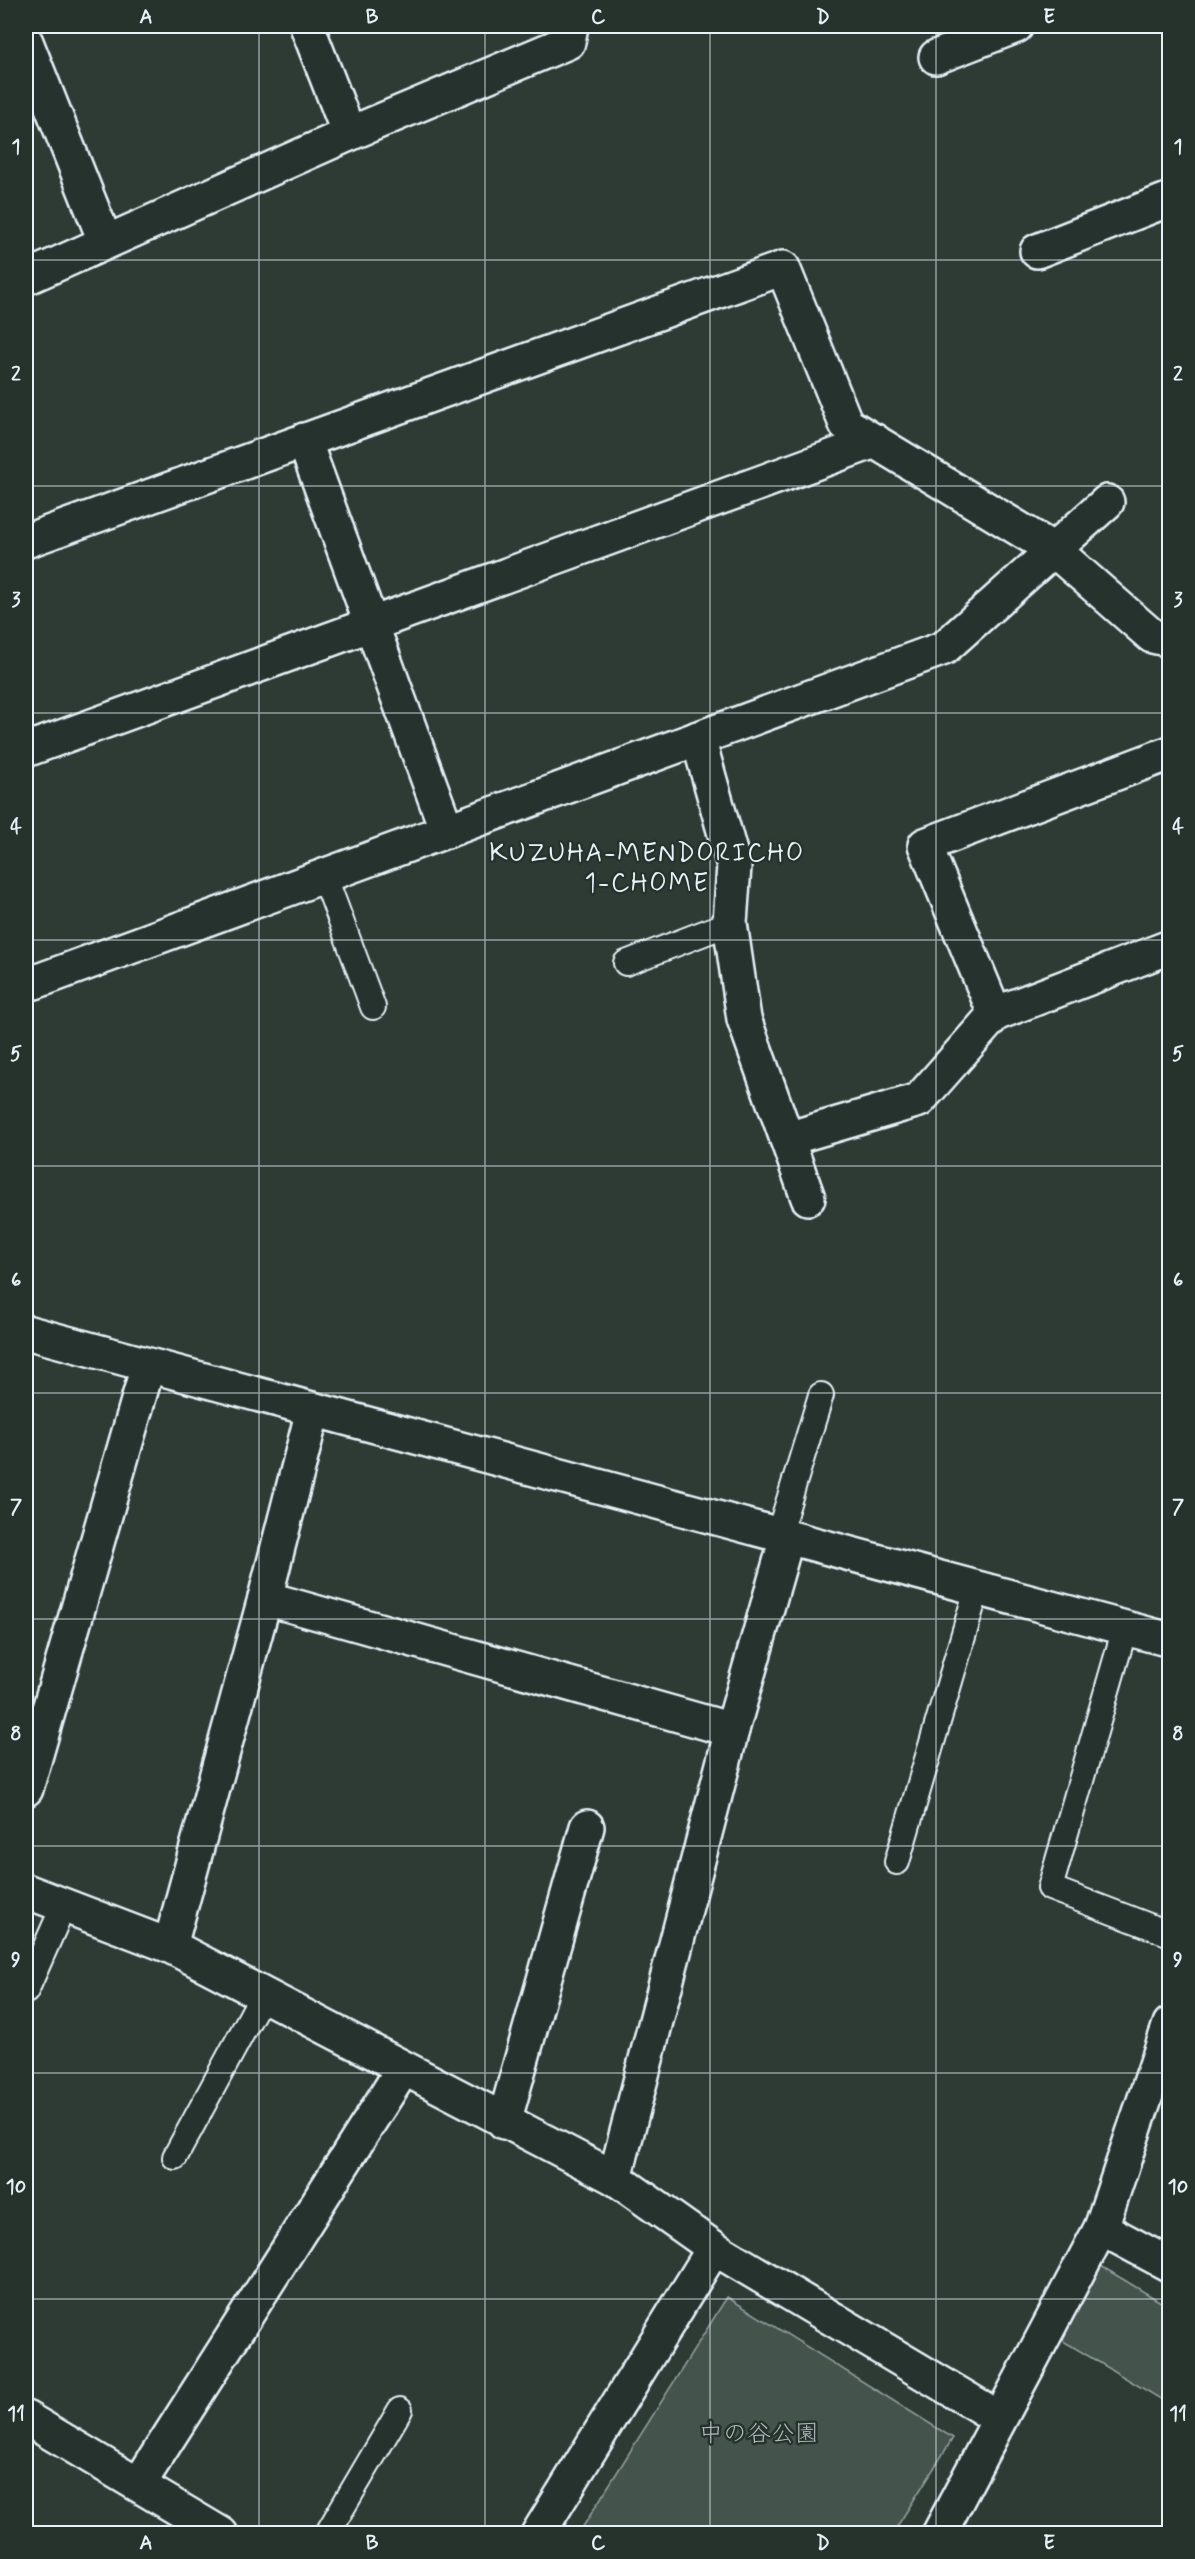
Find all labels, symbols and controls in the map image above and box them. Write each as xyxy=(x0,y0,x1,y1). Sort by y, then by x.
text: A xyxy=(139,4,153,31)
text: B xyxy=(366,4,379,31)
text: C xyxy=(591,4,606,31)
text: D xyxy=(816,4,830,31)
text: E xyxy=(1043,4,1055,31)
text: 1 xyxy=(12,134,20,161)
text: 1 xyxy=(1174,134,1182,161)
text: 2 xyxy=(11,361,21,388)
text: 2 xyxy=(1173,361,1183,388)
text: 3 xyxy=(11,587,21,614)
text: 3 xyxy=(1173,587,1183,614)
text: 4 xyxy=(10,814,22,841)
text: 4 xyxy=(1172,814,1184,841)
district label: KUZUHA-MENDORICHO 1-CHOME xyxy=(489,837,805,901)
text: 5 xyxy=(10,1041,22,1068)
text: 5 xyxy=(1172,1041,1184,1068)
text: 6 xyxy=(11,1267,21,1294)
text: 6 xyxy=(1173,1267,1183,1294)
text: 7 xyxy=(10,1494,22,1521)
text: 7 xyxy=(1172,1494,1184,1521)
text: 8 xyxy=(10,1721,22,1748)
text: 8 xyxy=(1172,1721,1184,1748)
text: 9 xyxy=(11,1947,21,1974)
text: 9 xyxy=(1173,1947,1183,1974)
text: 10 xyxy=(6,2174,26,2201)
text: 10 xyxy=(1168,2174,1188,2201)
text: 11 xyxy=(7,2401,25,2428)
text: 11 xyxy=(1169,2401,1187,2428)
park label: 中の谷公園 xyxy=(699,2419,819,2450)
text: A xyxy=(139,2530,153,2557)
text: B xyxy=(366,2530,379,2557)
text: C xyxy=(591,2530,606,2557)
text: D xyxy=(816,2530,830,2557)
text: E xyxy=(1043,2530,1055,2557)

